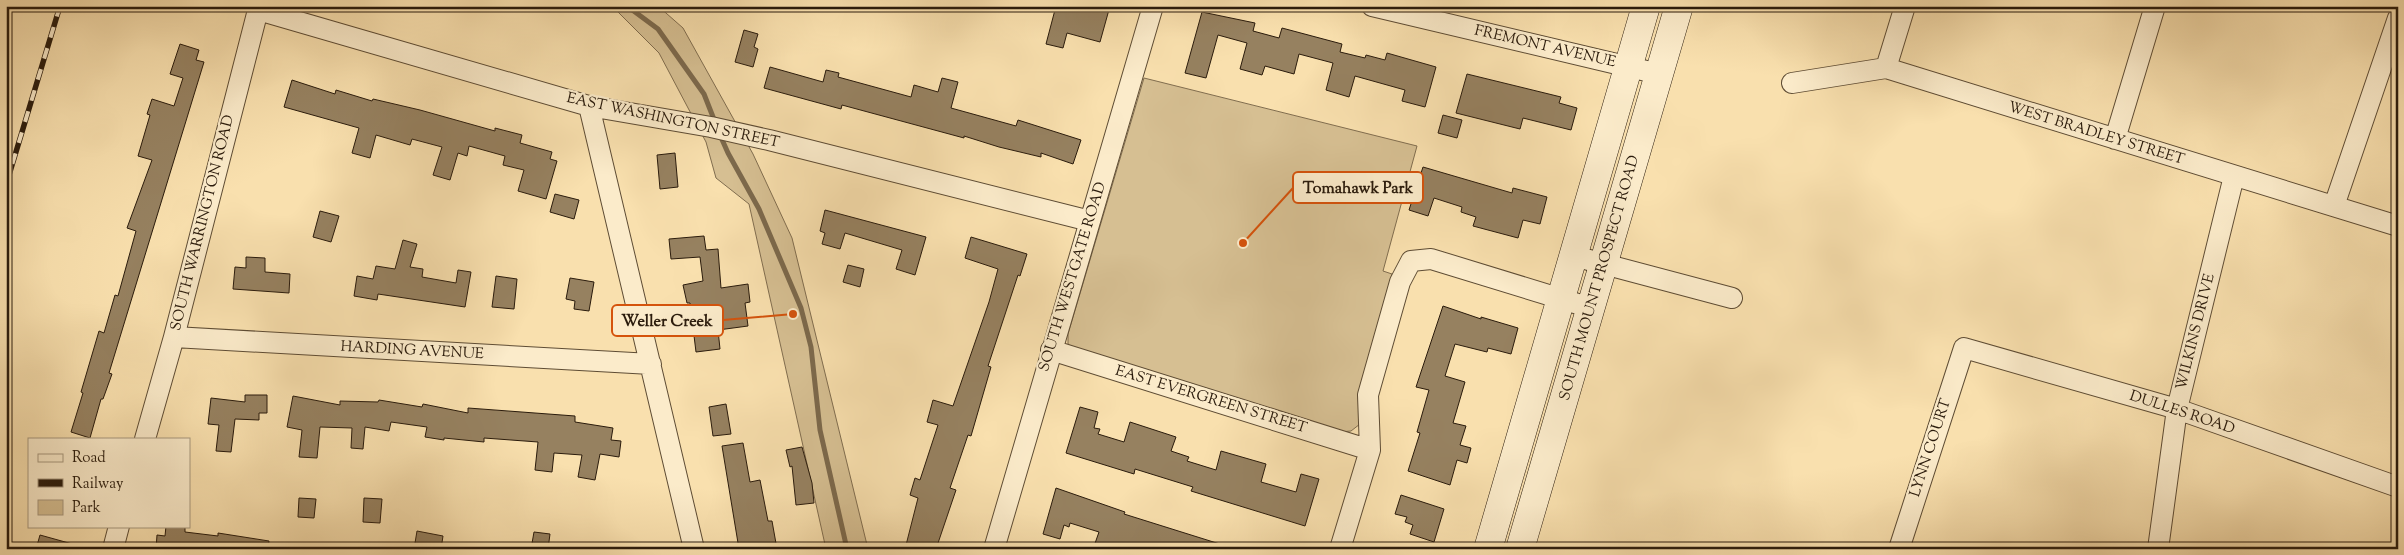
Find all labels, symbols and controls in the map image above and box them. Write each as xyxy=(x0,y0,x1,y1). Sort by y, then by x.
street label: FREMONT AVENUE xyxy=(1472,21,1618,73)
street label: EAST WASHINGTON STREET xyxy=(565,88,782,154)
street label: WEST BRADLEY STREET xyxy=(2005,97,2187,171)
street label: SOUTH WARRINGTON ROAD xyxy=(166,113,240,333)
street label: SOUTH MOUNT PROSPECT ROAD xyxy=(1555,153,1645,403)
callout: Tomahawk Park xyxy=(1293,172,1423,203)
text: Tomahawk Park xyxy=(1303,178,1413,201)
street label: SOUTH WESTGATE ROAD xyxy=(1034,180,1112,374)
street label: WILKINS DRIVE xyxy=(2171,272,2221,392)
callout: Weller Creek xyxy=(612,305,723,336)
text: Weller Creek xyxy=(621,311,713,334)
street label: HARDING AVENUE xyxy=(340,337,484,365)
street label: EAST EVERGREEN STREET xyxy=(1113,361,1310,439)
street label: DULLES ROAD xyxy=(2127,386,2238,440)
street label: LYNN COURT xyxy=(1905,396,1957,500)
legend xyxy=(28,438,190,528)
text: Road xyxy=(72,448,106,469)
text: Railway xyxy=(72,474,124,495)
text: Park xyxy=(72,498,101,519)

